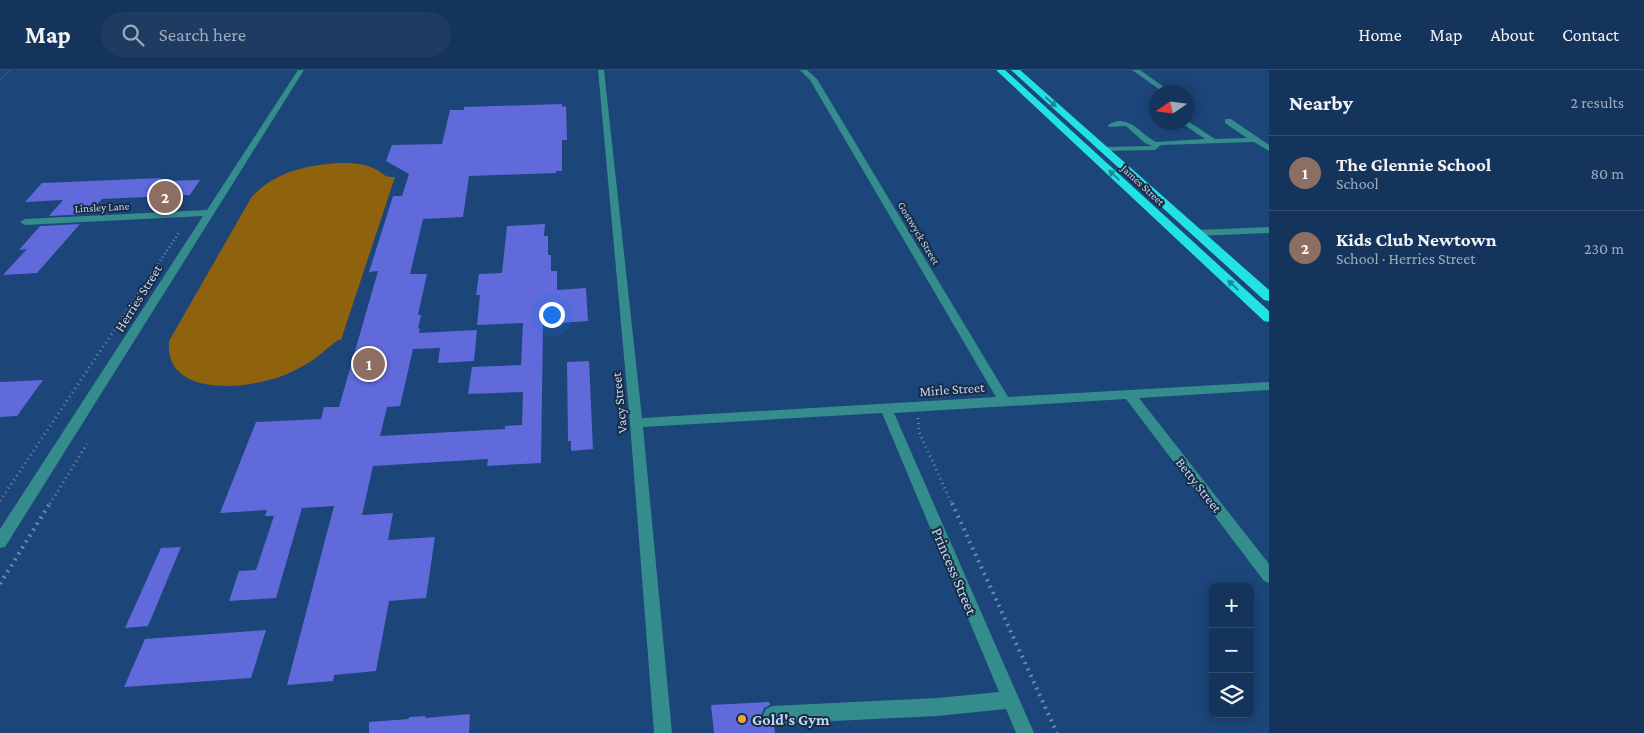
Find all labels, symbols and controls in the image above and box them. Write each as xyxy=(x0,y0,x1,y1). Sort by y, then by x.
search box xyxy=(101,12,451,57)
text: Map xyxy=(25,21,71,48)
icon: search xyxy=(119,21,147,49)
text: Search here xyxy=(159,24,246,45)
text: Home xyxy=(1359,25,1402,45)
text: Map xyxy=(1430,25,1462,45)
text: About xyxy=(1490,25,1534,45)
text: Contact xyxy=(1562,25,1619,45)
north arrow xyxy=(1149,85,1194,130)
text: Nearby xyxy=(1289,91,1353,115)
text: 2 results xyxy=(1571,94,1624,111)
one-way arrow xyxy=(1045,97,1058,108)
text: The Glennie School xyxy=(1336,154,1491,175)
street label: James Street xyxy=(1118,161,1167,209)
text: 1 xyxy=(1302,165,1308,182)
text: 80 m xyxy=(1590,165,1624,182)
one-way arrow xyxy=(1108,169,1120,181)
text: School xyxy=(1336,175,1379,192)
pin: 2 xyxy=(149,178,181,216)
street label: Gostwyck Street xyxy=(895,199,943,267)
street label: Linsley Lane xyxy=(74,200,130,215)
text: Kids Club Newtown xyxy=(1336,229,1497,250)
text: 2 xyxy=(1301,240,1309,257)
text: 230 m xyxy=(1584,240,1624,257)
text: School · Herries Street xyxy=(1336,250,1475,267)
street label: Herries Street xyxy=(111,261,165,334)
one-way arrow xyxy=(1228,279,1240,291)
your location xyxy=(539,302,565,328)
pin: 1 xyxy=(353,345,385,383)
street label: Vacy Street xyxy=(608,371,630,434)
street label: Mirle Street xyxy=(919,379,986,399)
street label: Betty Street xyxy=(1173,455,1225,516)
street label: Princess Street xyxy=(929,525,981,618)
map controls xyxy=(1209,583,1254,718)
button: + xyxy=(1209,583,1254,628)
button: − xyxy=(1209,628,1254,673)
button: layers xyxy=(1209,673,1254,718)
place label: Gold's Gym xyxy=(752,711,830,728)
marker: Gold's Gym xyxy=(736,713,748,725)

